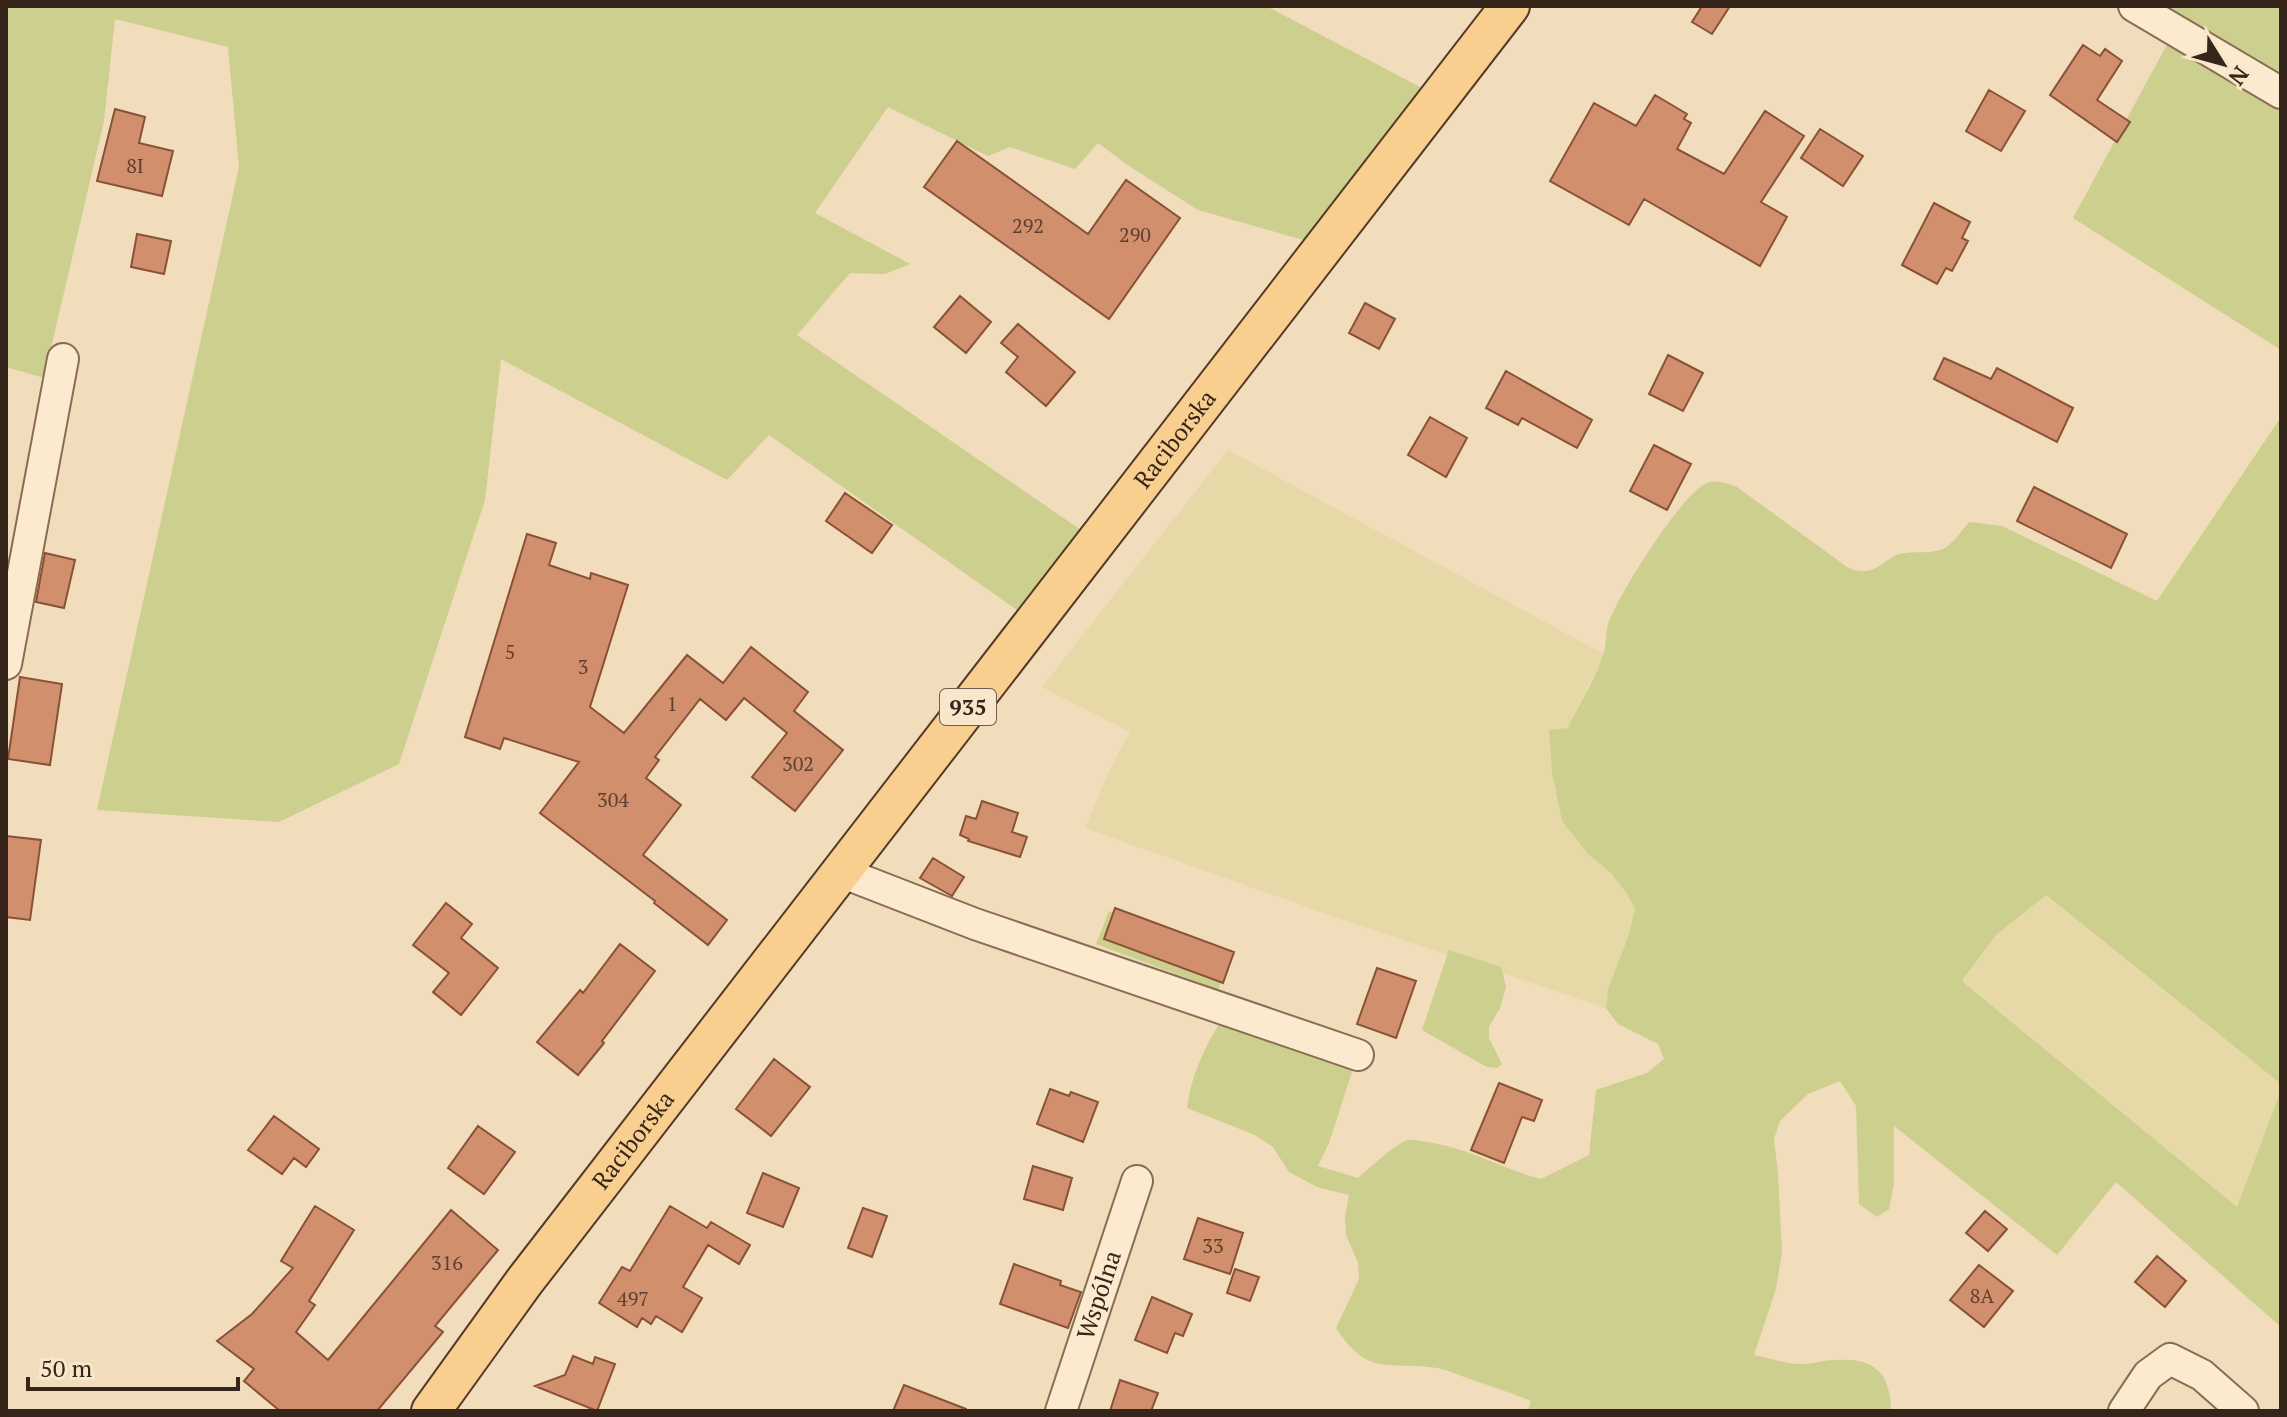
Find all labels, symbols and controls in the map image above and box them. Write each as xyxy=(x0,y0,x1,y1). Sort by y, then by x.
north arrow xyxy=(2183,24,2263,104)
text: N xyxy=(2223,61,2256,92)
house number: 8I xyxy=(126,152,144,179)
house number: 292 xyxy=(1012,212,1044,239)
house number: 290 xyxy=(1119,221,1151,248)
street label: Raciborska xyxy=(1126,383,1223,495)
house number: 5 xyxy=(505,638,515,665)
house number: 3 xyxy=(578,653,588,680)
road number: 935 xyxy=(940,689,996,725)
house number: 1 xyxy=(667,690,677,717)
house number: 302 xyxy=(782,750,814,777)
house number: 304 xyxy=(597,786,629,813)
street label: Raciborska xyxy=(584,1084,681,1196)
house number: 33 xyxy=(1202,1232,1224,1259)
street label: Wspólna xyxy=(1069,1246,1128,1343)
house number: 316 xyxy=(431,1249,463,1276)
house number: 8A xyxy=(1970,1282,1994,1309)
house number: 497 xyxy=(617,1285,649,1312)
scale bar xyxy=(28,1341,238,1391)
text: 50 m xyxy=(40,1352,92,1384)

